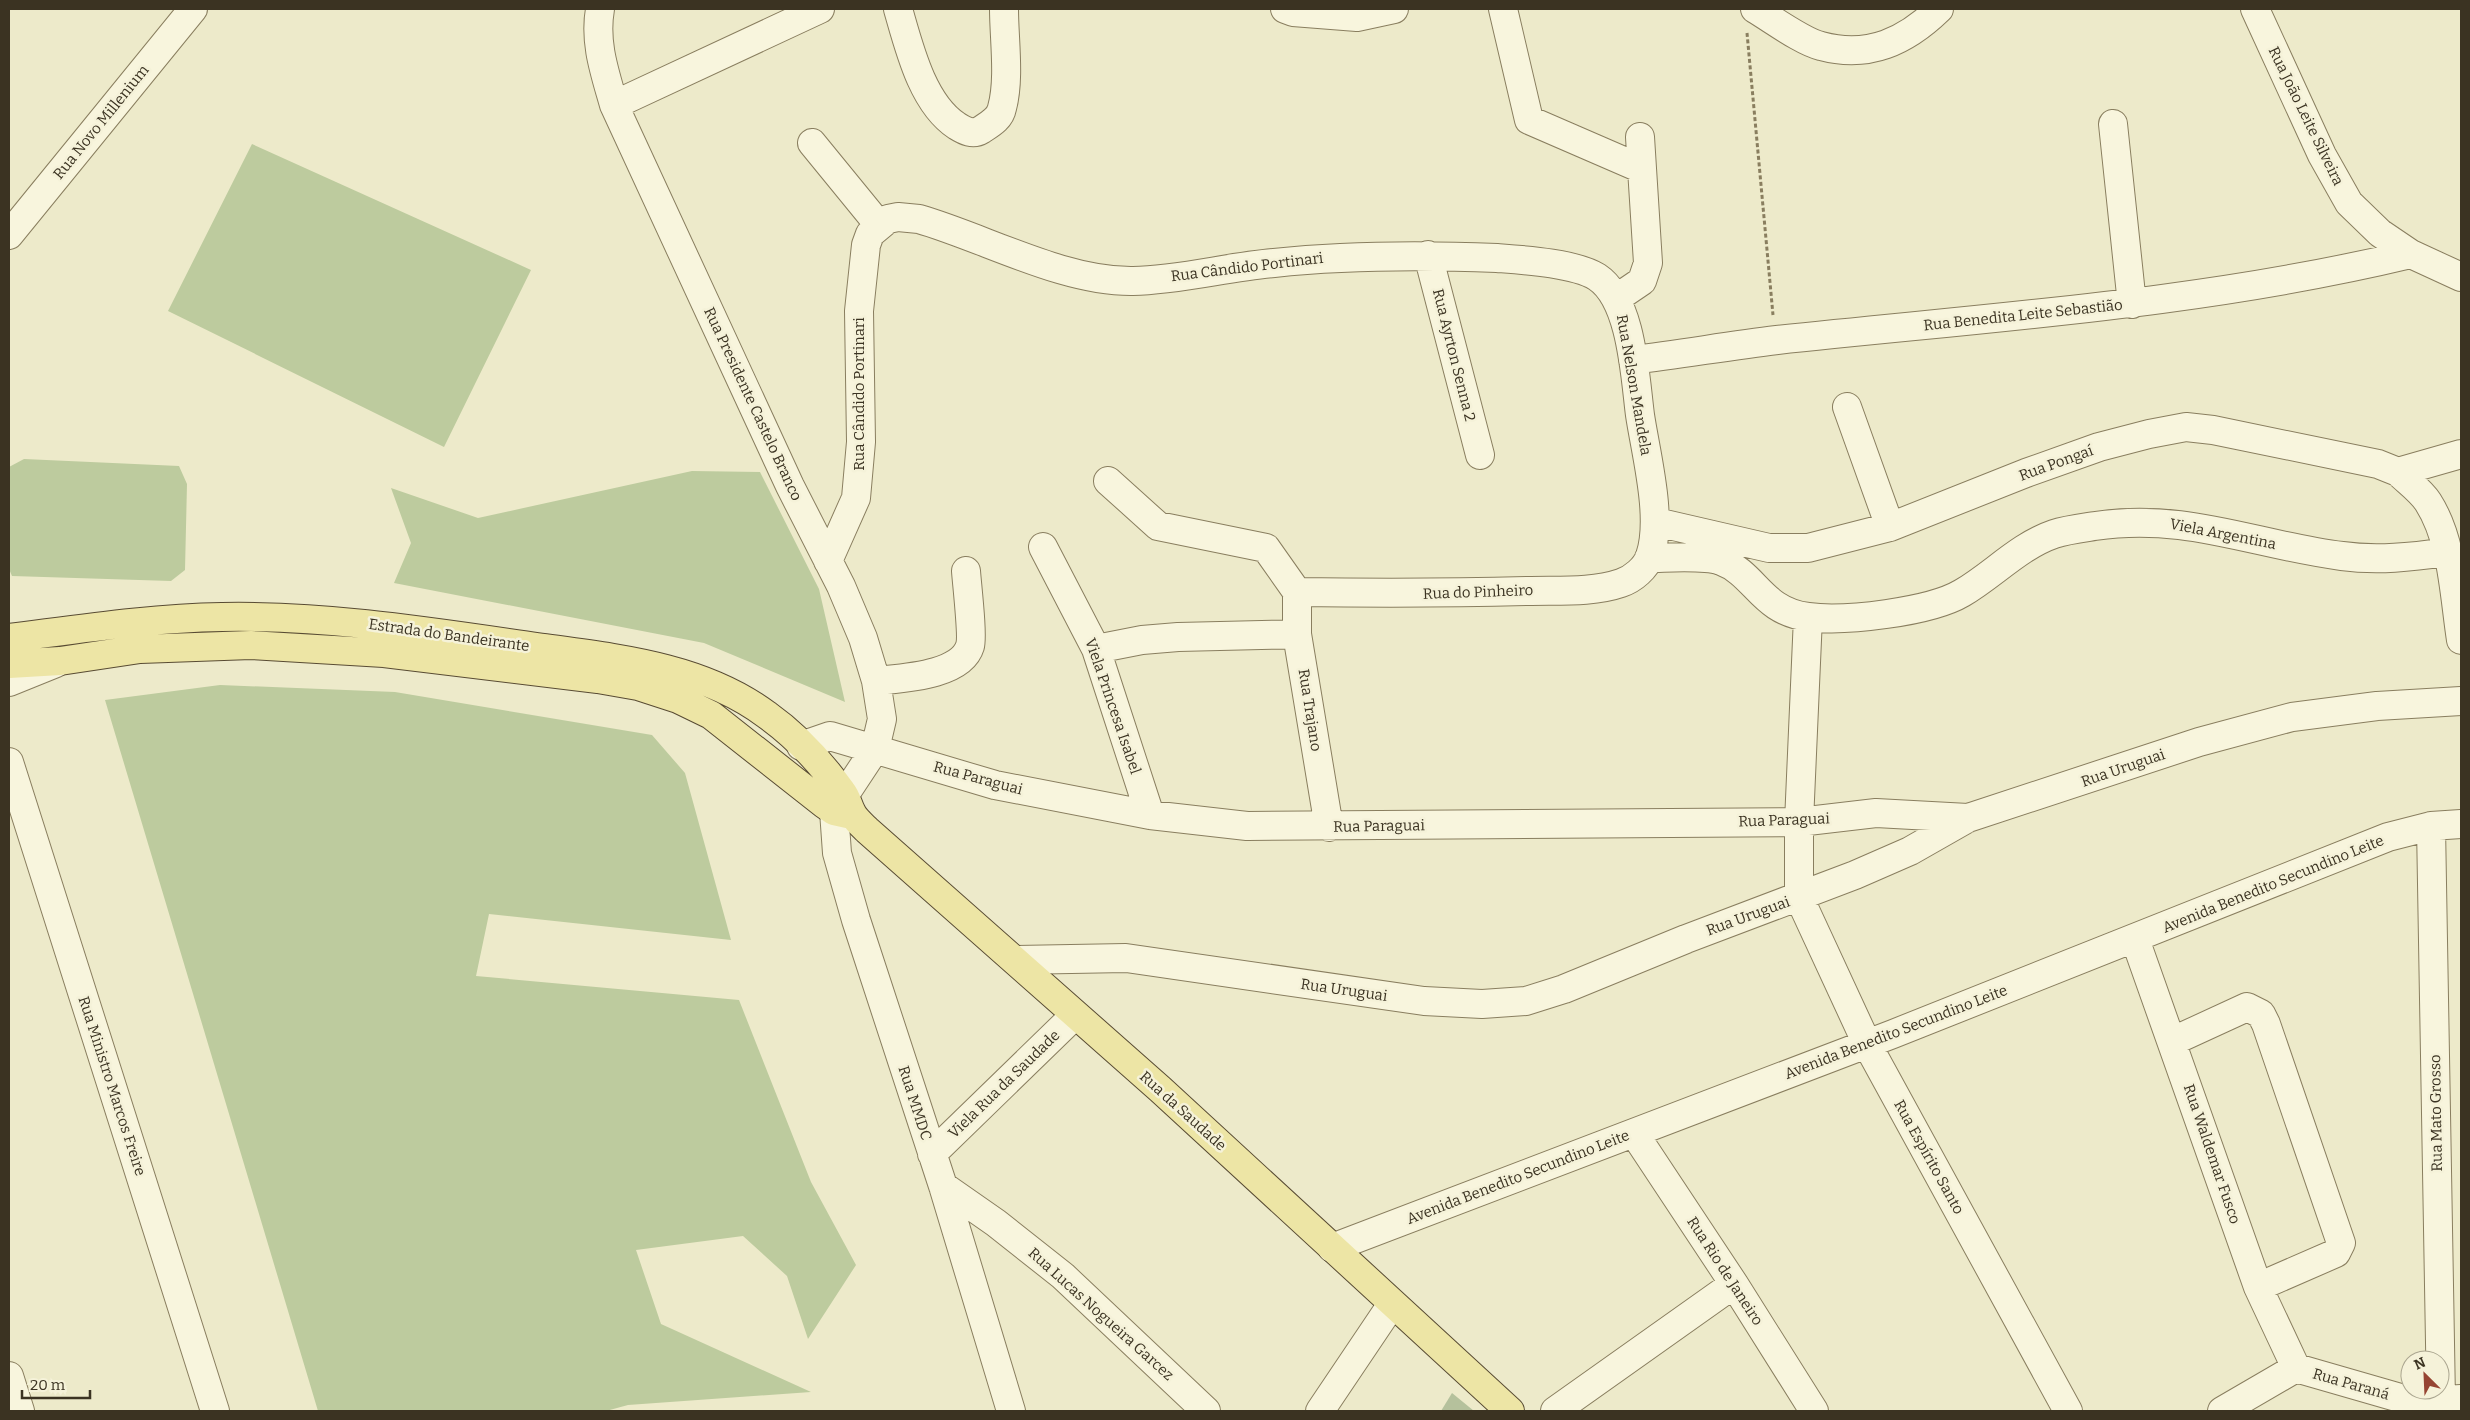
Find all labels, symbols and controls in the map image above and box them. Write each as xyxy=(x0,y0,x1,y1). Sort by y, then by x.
street label: Rua João Leite Silveira xyxy=(2265,44,2347,188)
street label: Rua Novo Millenium xyxy=(49,61,153,183)
street label: Rua Cândido Portinari xyxy=(1170,249,1325,285)
street label: Rua Ayrton Senna 2 xyxy=(1429,287,1479,423)
street label: Rua Benedita Leite Sebastião xyxy=(1923,296,2123,334)
street label: Rua Presidente Castelo Branco xyxy=(700,304,806,504)
street label: Rua Nelson Mandela xyxy=(1613,313,1655,457)
street label: Rua Cândido Portinari xyxy=(850,317,868,471)
street label: Rua Pongaí xyxy=(2016,441,2096,485)
street label: Viela Argentina xyxy=(2168,515,2278,553)
street label: Rua do Pinheiro xyxy=(1423,581,1533,603)
street label: Estrada do Bandeirante xyxy=(367,615,531,655)
street label: Viela Princesa Isabel xyxy=(1081,636,1145,776)
street label: Rua Trajano xyxy=(1295,667,1325,753)
street label: Rua Uruguai xyxy=(2079,745,2168,791)
street label: Rua Paraguai xyxy=(931,757,1025,799)
street label: Rua Paraguai xyxy=(1738,809,1831,831)
street label: Rua Paraguai xyxy=(1333,816,1425,836)
street label: Avenida Benedito Secundino Leite xyxy=(2160,831,2386,937)
street label: Rua Uruguai xyxy=(1704,892,1793,939)
street label: Rua Uruguai xyxy=(1299,975,1389,1005)
street label: Avenida Benedito Secundino Leite xyxy=(1782,981,2010,1083)
street label: Rua Ministro Marcos Freire xyxy=(74,994,150,1178)
street label: Viela Rua da Saudade xyxy=(945,1026,1063,1142)
street label: Rua Mato Grosso xyxy=(2426,1054,2446,1172)
street label: Rua MMDC xyxy=(894,1063,936,1143)
street label: Rua da Saudade xyxy=(1136,1067,1230,1155)
street label: Rua Waldemar Fusco xyxy=(2180,1082,2244,1226)
street label: Rua Espírito Santo xyxy=(1890,1097,1968,1217)
street label: Avenida Benedito Secundino Leite xyxy=(1404,1126,1632,1228)
street label: Rua Rio de Janeiro xyxy=(1683,1213,1767,1329)
street label: Rua Lucas Nogueira Garcez xyxy=(1025,1244,1177,1384)
north arrow xyxy=(2400,1350,2450,1400)
text: N xyxy=(2412,1354,2428,1374)
street label: Rua Paraná xyxy=(2311,1364,2391,1404)
scale bar xyxy=(22,1368,90,1400)
text: 20 m xyxy=(30,1376,66,1394)

